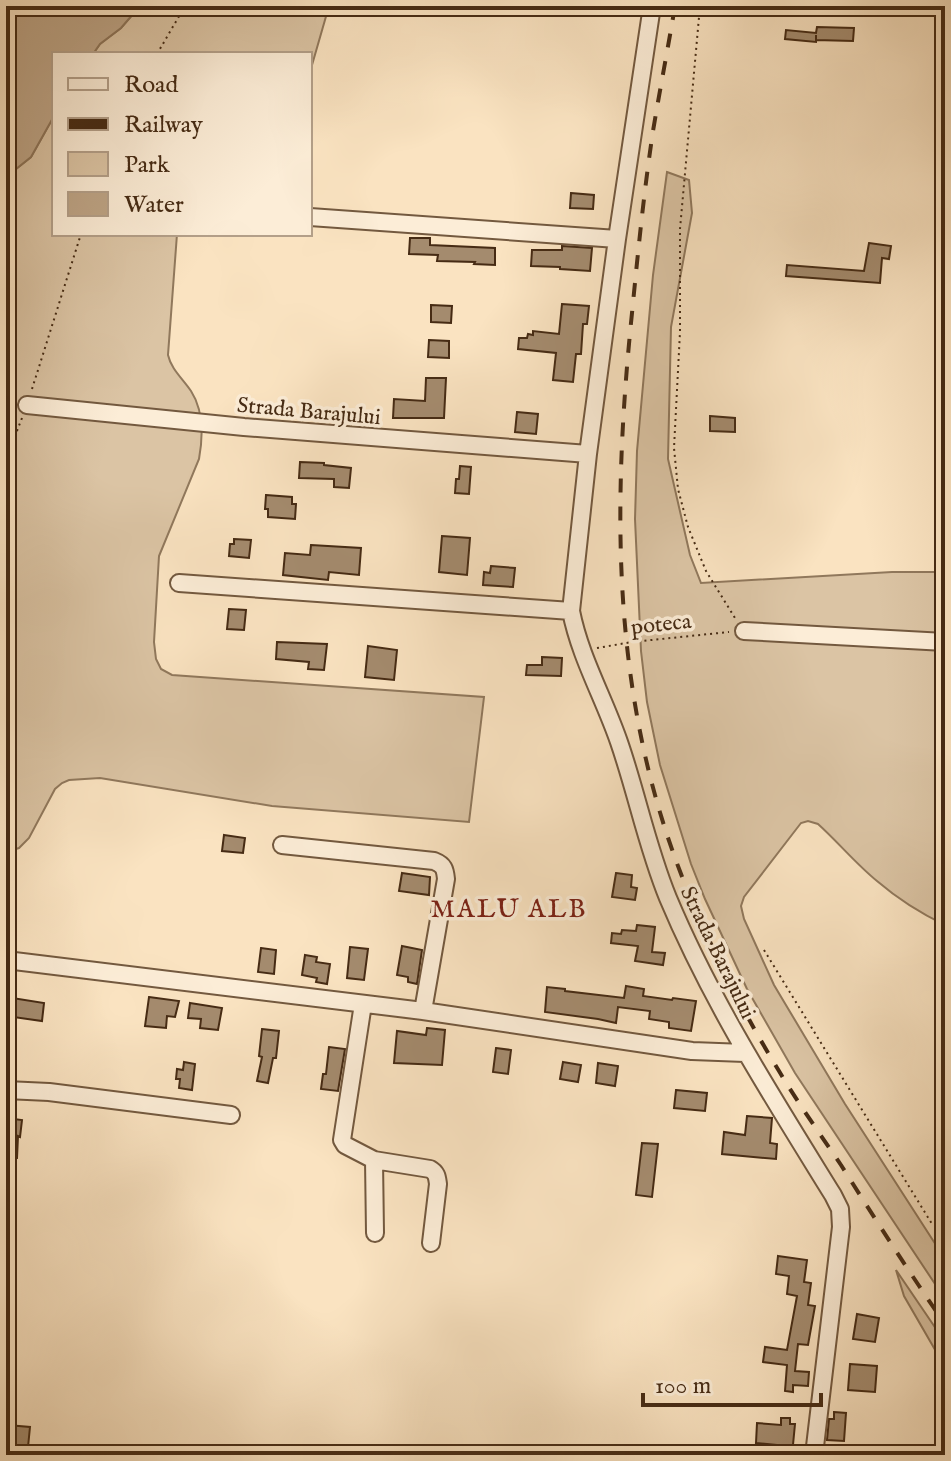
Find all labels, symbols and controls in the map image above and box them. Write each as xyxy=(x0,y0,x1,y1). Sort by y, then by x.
legend xyxy=(52,52,312,236)
text: Road xyxy=(124,70,178,101)
text: Railway xyxy=(124,110,203,141)
text: Park xyxy=(124,150,170,181)
text: Water xyxy=(124,190,184,221)
street label: Strada Barajului xyxy=(236,392,382,432)
street label: poteca xyxy=(630,608,693,642)
street label: Strada Barajului xyxy=(673,882,761,1024)
district label: MALU ALB xyxy=(431,893,587,926)
scale bar xyxy=(643,1357,821,1407)
text: 100 m xyxy=(655,1371,711,1402)

